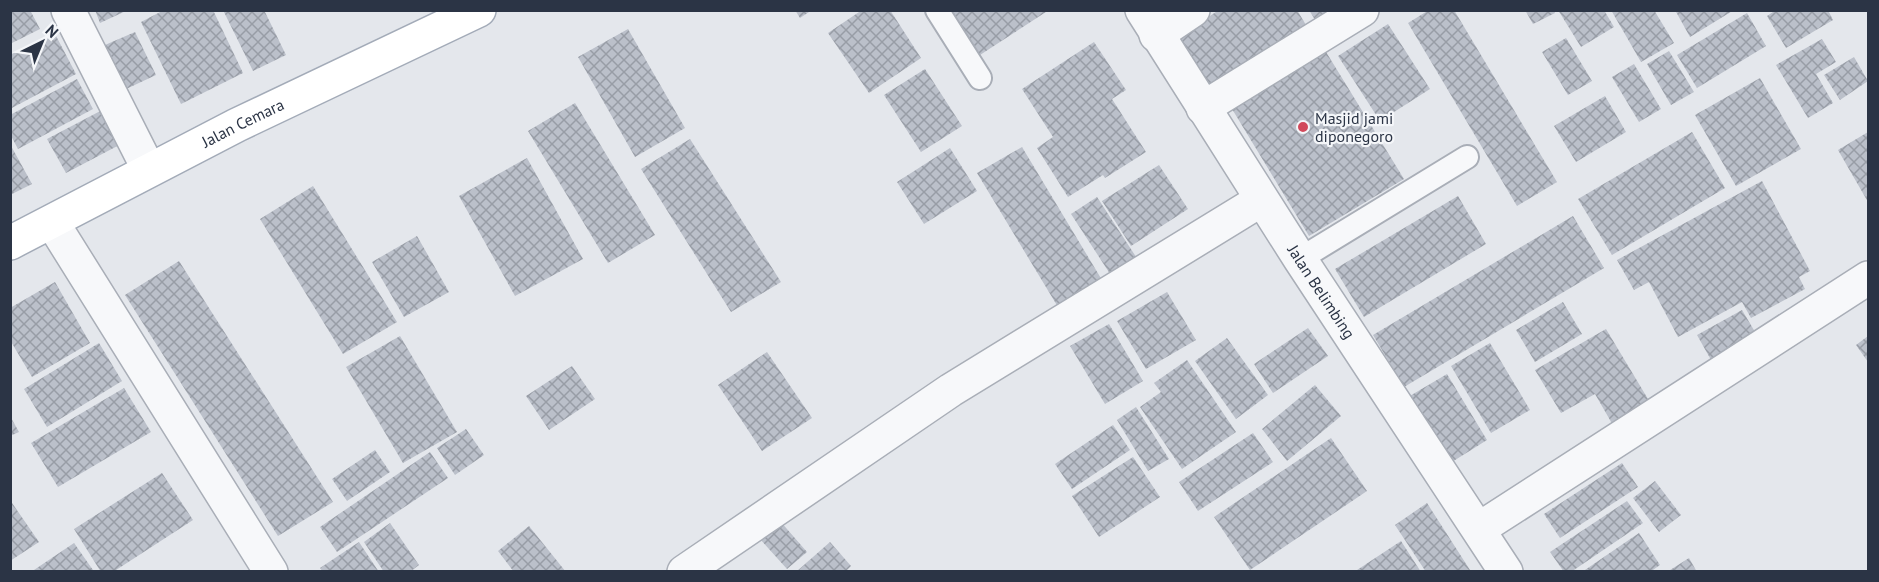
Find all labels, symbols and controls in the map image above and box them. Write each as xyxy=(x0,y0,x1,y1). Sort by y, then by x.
north arrow xyxy=(12,12,72,72)
text: N xyxy=(42,20,63,42)
street label: Jalan Cemara xyxy=(197,94,287,152)
place label: Masjid jami diponegoro xyxy=(1315,108,1393,146)
marker: Masjid jami diponegoro xyxy=(1296,120,1310,134)
street label: Jalan Belimbing xyxy=(1283,240,1360,342)

